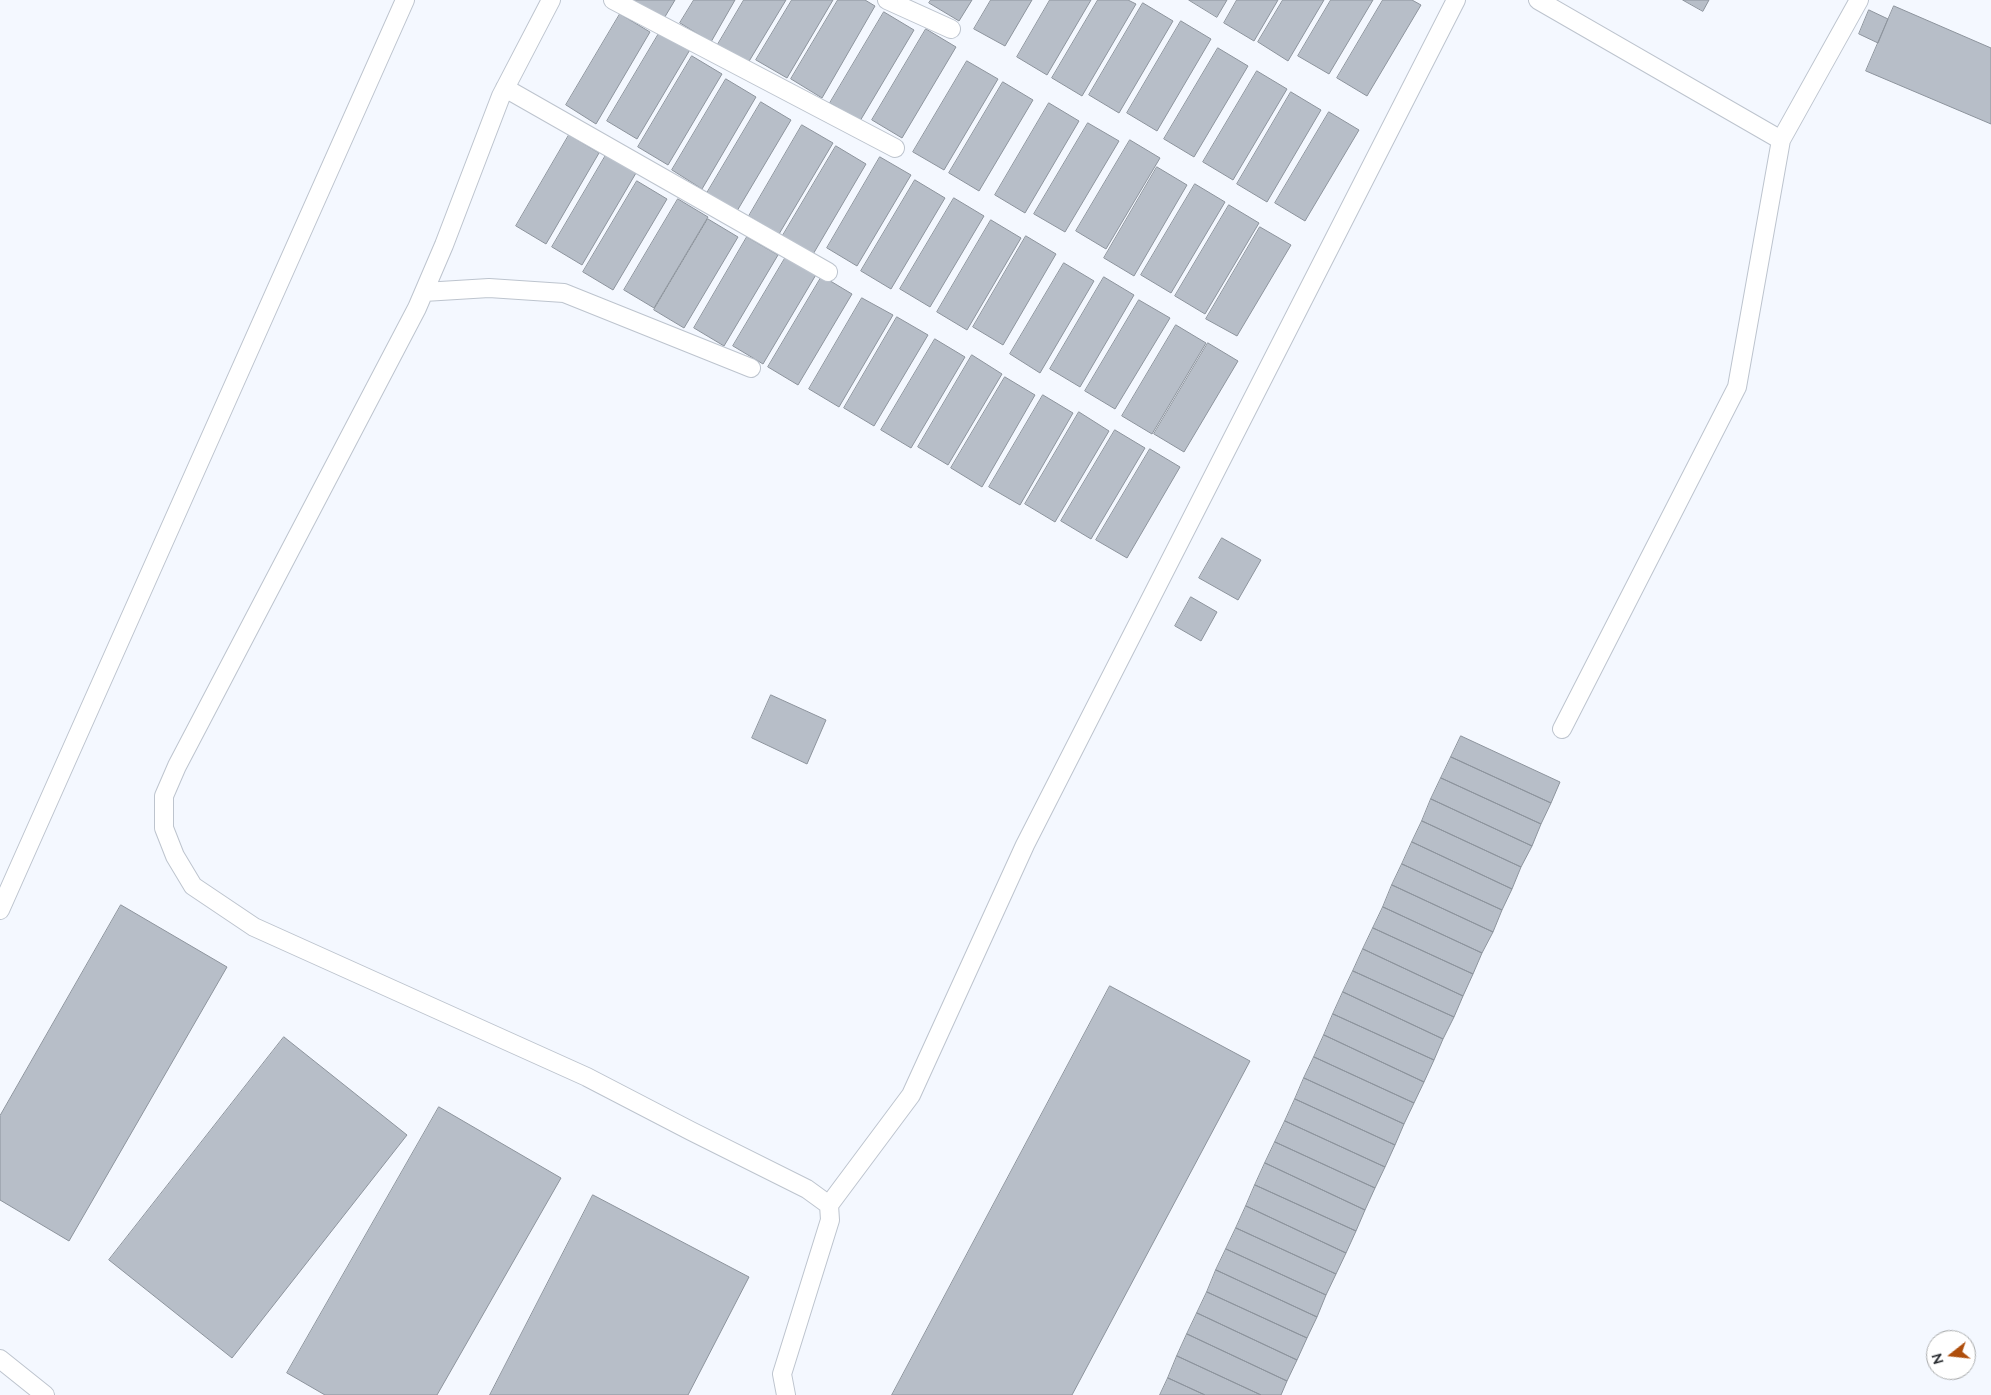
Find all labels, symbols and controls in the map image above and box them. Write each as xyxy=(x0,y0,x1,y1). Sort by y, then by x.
north arrow xyxy=(1926,1330,1976,1380)
text: N xyxy=(1927,1351,1948,1366)

